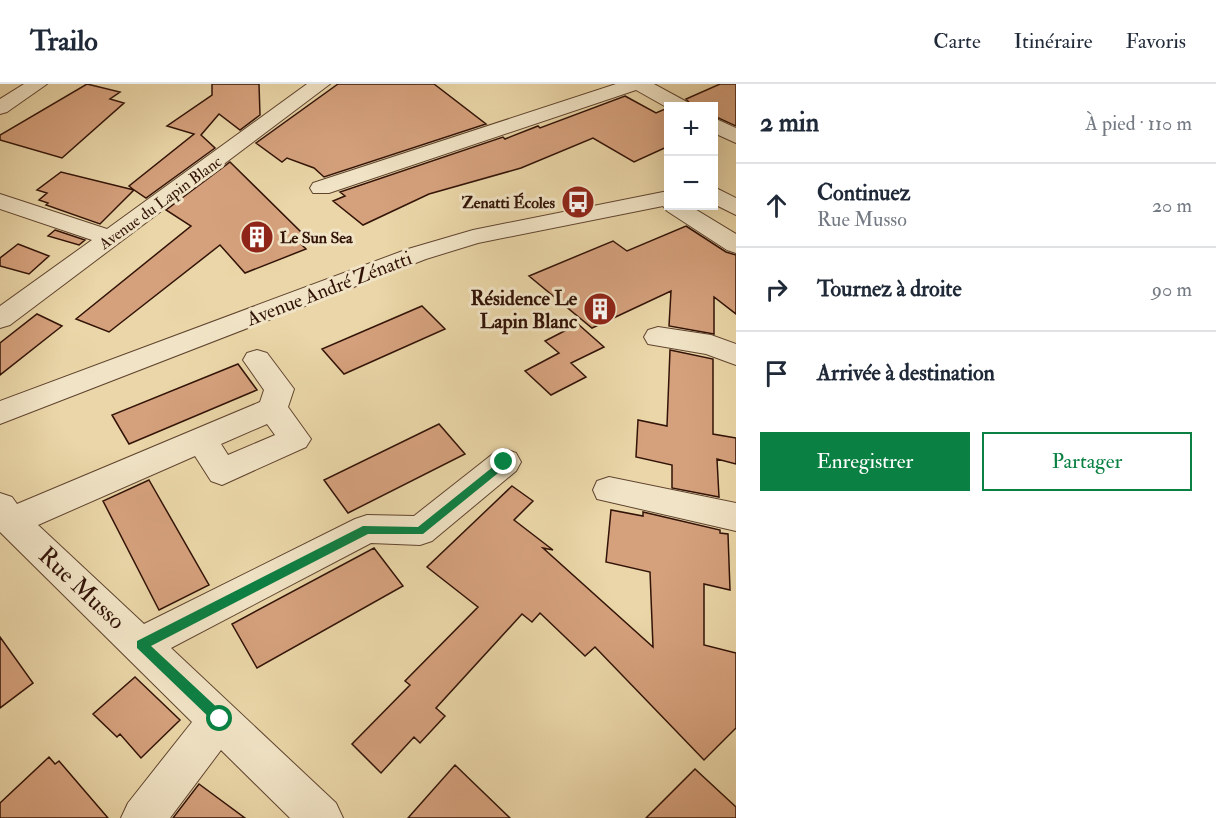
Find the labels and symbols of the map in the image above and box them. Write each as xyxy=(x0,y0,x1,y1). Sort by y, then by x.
street label: Avenue du Lapin Blanc xyxy=(94,151,227,256)
bus stop icon: Zenatti Écoles xyxy=(560,184,596,220)
place label: Zenatti Écoles xyxy=(462,192,556,213)
building icon: Le Sun Sea xyxy=(239,219,275,255)
place label: Le Sun Sea xyxy=(280,228,353,248)
street label: Avenue André Zénatti xyxy=(242,245,415,332)
place label: Résidence Le Lapin Blanc xyxy=(470,286,578,335)
building icon: Résidence Le Lapin Blanc xyxy=(582,291,618,327)
route end xyxy=(490,448,516,474)
street label: Rue Musso xyxy=(32,540,132,636)
route start xyxy=(206,705,232,731)

